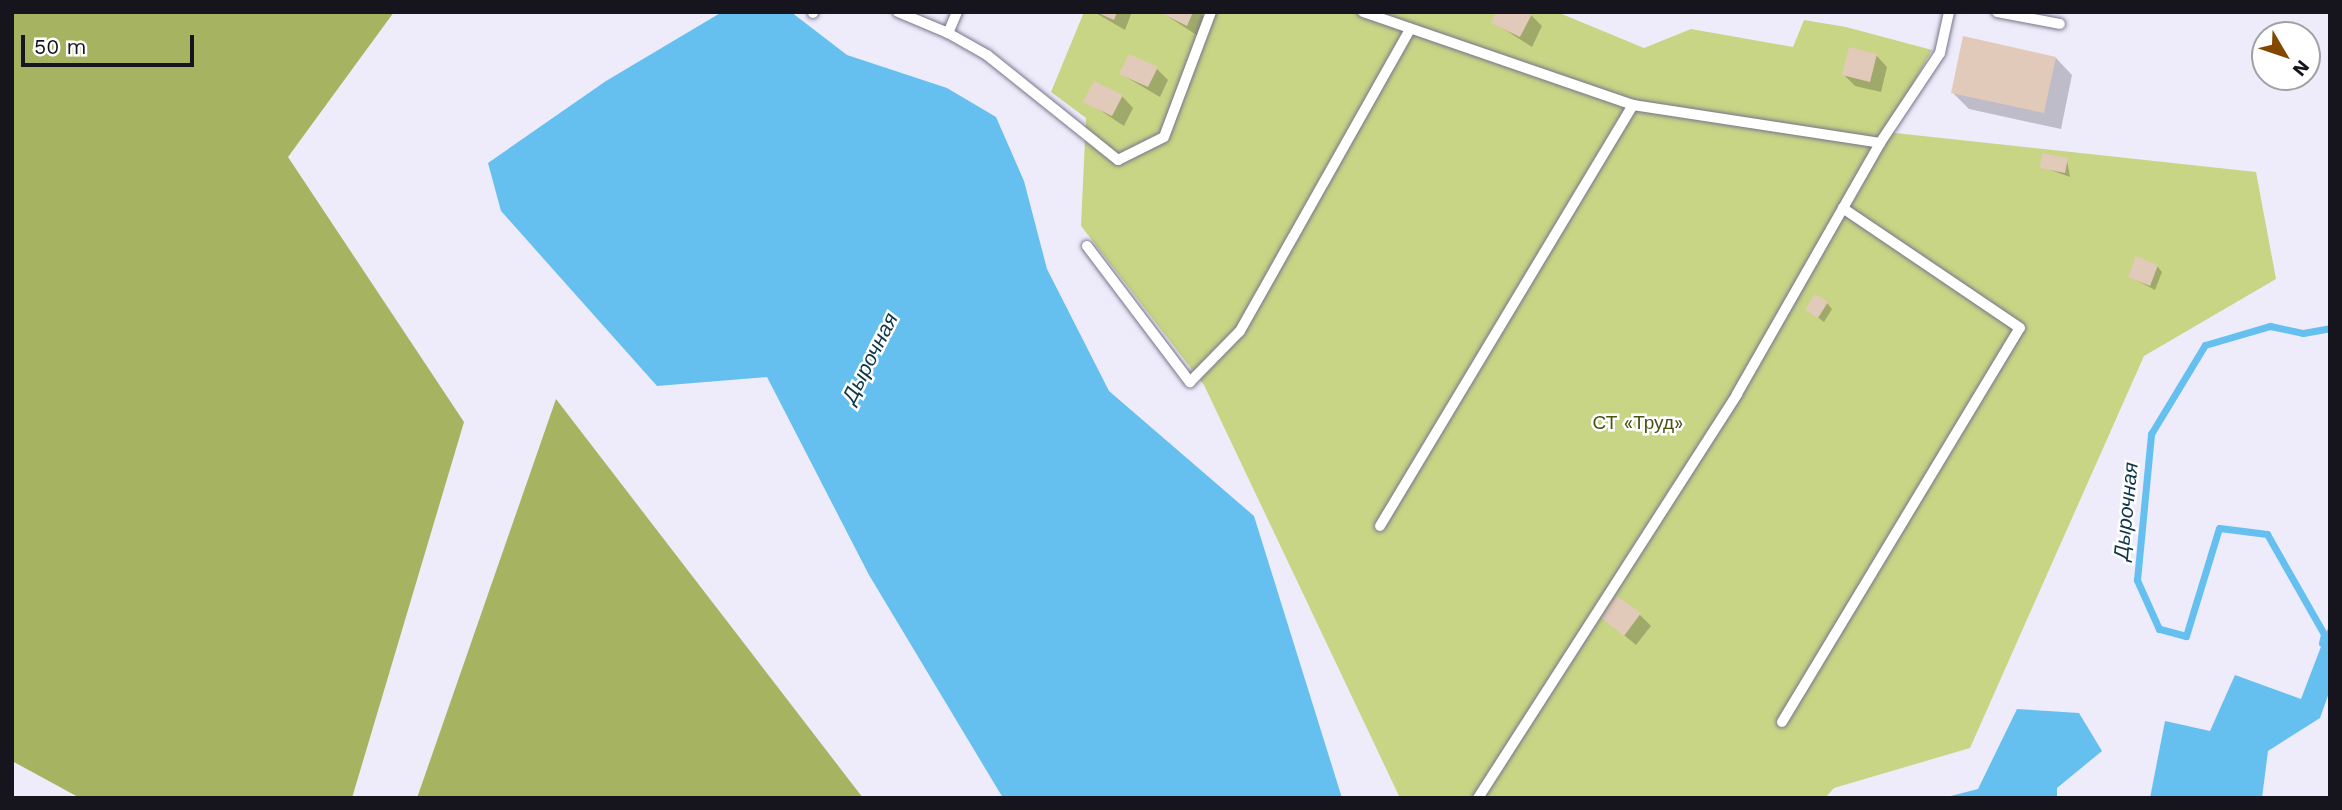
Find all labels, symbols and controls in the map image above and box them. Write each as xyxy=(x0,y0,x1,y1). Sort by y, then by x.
scale bar xyxy=(24,21,198,65)
north arrow xyxy=(2251,21,2321,91)
text: 50 m xyxy=(34,34,86,59)
text: N xyxy=(2288,56,2315,81)
water label: Дырочная xyxy=(837,309,903,407)
park label: СТ «Труд» xyxy=(1593,412,1683,434)
water label: Дырочная xyxy=(2108,461,2144,561)

